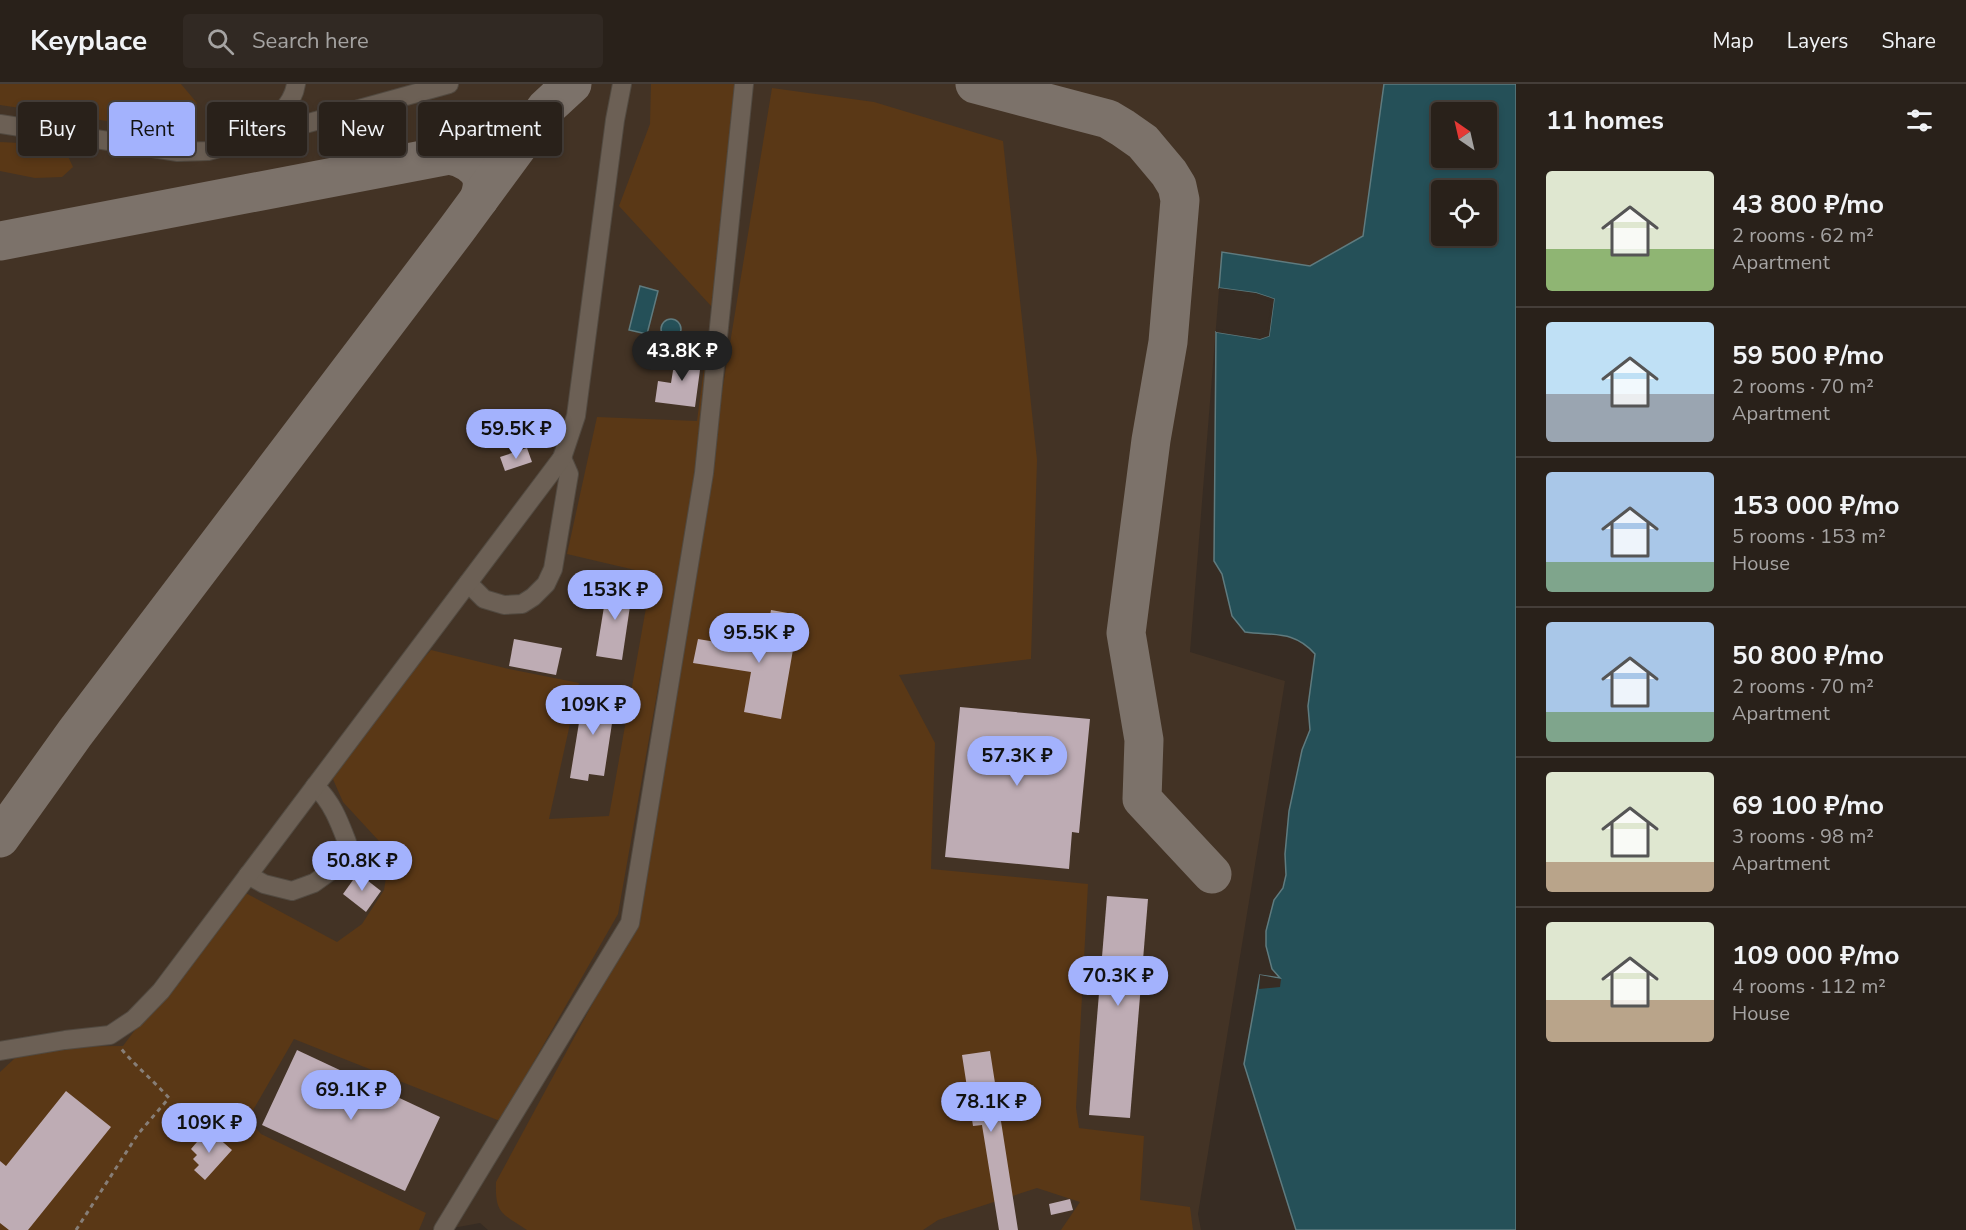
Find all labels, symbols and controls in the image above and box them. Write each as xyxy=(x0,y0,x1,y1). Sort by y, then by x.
search box xyxy=(183,14,603,68)
text: Keyplace xyxy=(30,22,147,60)
icon: search xyxy=(204,25,237,58)
text: Search here xyxy=(252,26,369,56)
text: Map xyxy=(1712,27,1754,55)
text: Layers xyxy=(1787,27,1848,55)
text: Share xyxy=(1881,27,1936,55)
chip: Buy xyxy=(18,102,97,156)
chip: Rent xyxy=(109,102,195,156)
chip: Filters xyxy=(207,102,307,156)
chip: New xyxy=(319,102,406,156)
chip: Apartment xyxy=(418,102,562,156)
north arrow xyxy=(1431,102,1497,168)
map controls xyxy=(1431,102,1497,246)
text: 11 homes xyxy=(1546,103,1664,138)
icon: filters xyxy=(1903,104,1936,137)
button: locate xyxy=(1431,180,1497,246)
text: 43 800 ₽/mo xyxy=(1732,187,1884,222)
icon: home xyxy=(1594,195,1666,267)
text: 2 rooms · 62 m² xyxy=(1732,222,1874,249)
text: Apartment xyxy=(1732,249,1830,276)
pin: 43.8K ₽ xyxy=(627,331,737,382)
text: 43.8K ₽ xyxy=(646,337,718,364)
text: 59 500 ₽/mo xyxy=(1732,338,1884,373)
icon: home xyxy=(1594,346,1666,418)
text: 2 rooms · 70 m² xyxy=(1732,373,1874,400)
text: Apartment xyxy=(1732,400,1830,427)
pin: 59.5K ₽ xyxy=(461,409,571,460)
text: 59.5K ₽ xyxy=(480,415,552,442)
text: 153 000 ₽/mo xyxy=(1732,488,1900,523)
icon: home xyxy=(1594,496,1666,568)
text: 5 rooms · 153 m² xyxy=(1732,523,1886,550)
text: House xyxy=(1732,550,1790,577)
pin: 153K ₽ xyxy=(566,570,664,621)
text: 153K ₽ xyxy=(582,576,648,603)
pin: 95.5K ₽ xyxy=(704,613,814,664)
text: 95.5K ₽ xyxy=(723,619,795,646)
text: 50 800 ₽/mo xyxy=(1732,638,1884,673)
icon: home xyxy=(1594,646,1666,718)
text: 2 rooms · 70 m² xyxy=(1732,673,1874,700)
pin: 109K ₽ xyxy=(544,685,642,736)
text: 109K ₽ xyxy=(560,691,626,718)
text: Apartment xyxy=(1732,700,1830,727)
pin: 57.3K ₽ xyxy=(962,736,1072,787)
text: 57.3K ₽ xyxy=(981,742,1053,769)
text: 69 100 ₽/mo xyxy=(1732,788,1884,823)
icon: home xyxy=(1594,796,1666,868)
text: 3 rooms · 98 m² xyxy=(1732,823,1874,850)
pin: 50.8K ₽ xyxy=(307,841,417,892)
text: 50.8K ₽ xyxy=(326,847,398,874)
text: Apartment xyxy=(1732,850,1830,877)
text: 109 000 ₽/mo xyxy=(1732,938,1900,973)
icon: home xyxy=(1594,946,1666,1018)
pin: 70.3K ₽ xyxy=(1063,956,1173,1007)
text: 70.3K ₽ xyxy=(1082,962,1154,989)
text: 4 rooms · 112 m² xyxy=(1732,973,1886,1000)
text: House xyxy=(1732,1000,1790,1027)
pin: 69.1K ₽ xyxy=(296,1070,406,1121)
text: 69.1K ₽ xyxy=(315,1076,387,1103)
pin: 78.1K ₽ xyxy=(936,1082,1046,1133)
text: 78.1K ₽ xyxy=(955,1088,1027,1115)
pin: 109K ₽ xyxy=(160,1103,258,1154)
text: 109K ₽ xyxy=(176,1109,242,1136)

